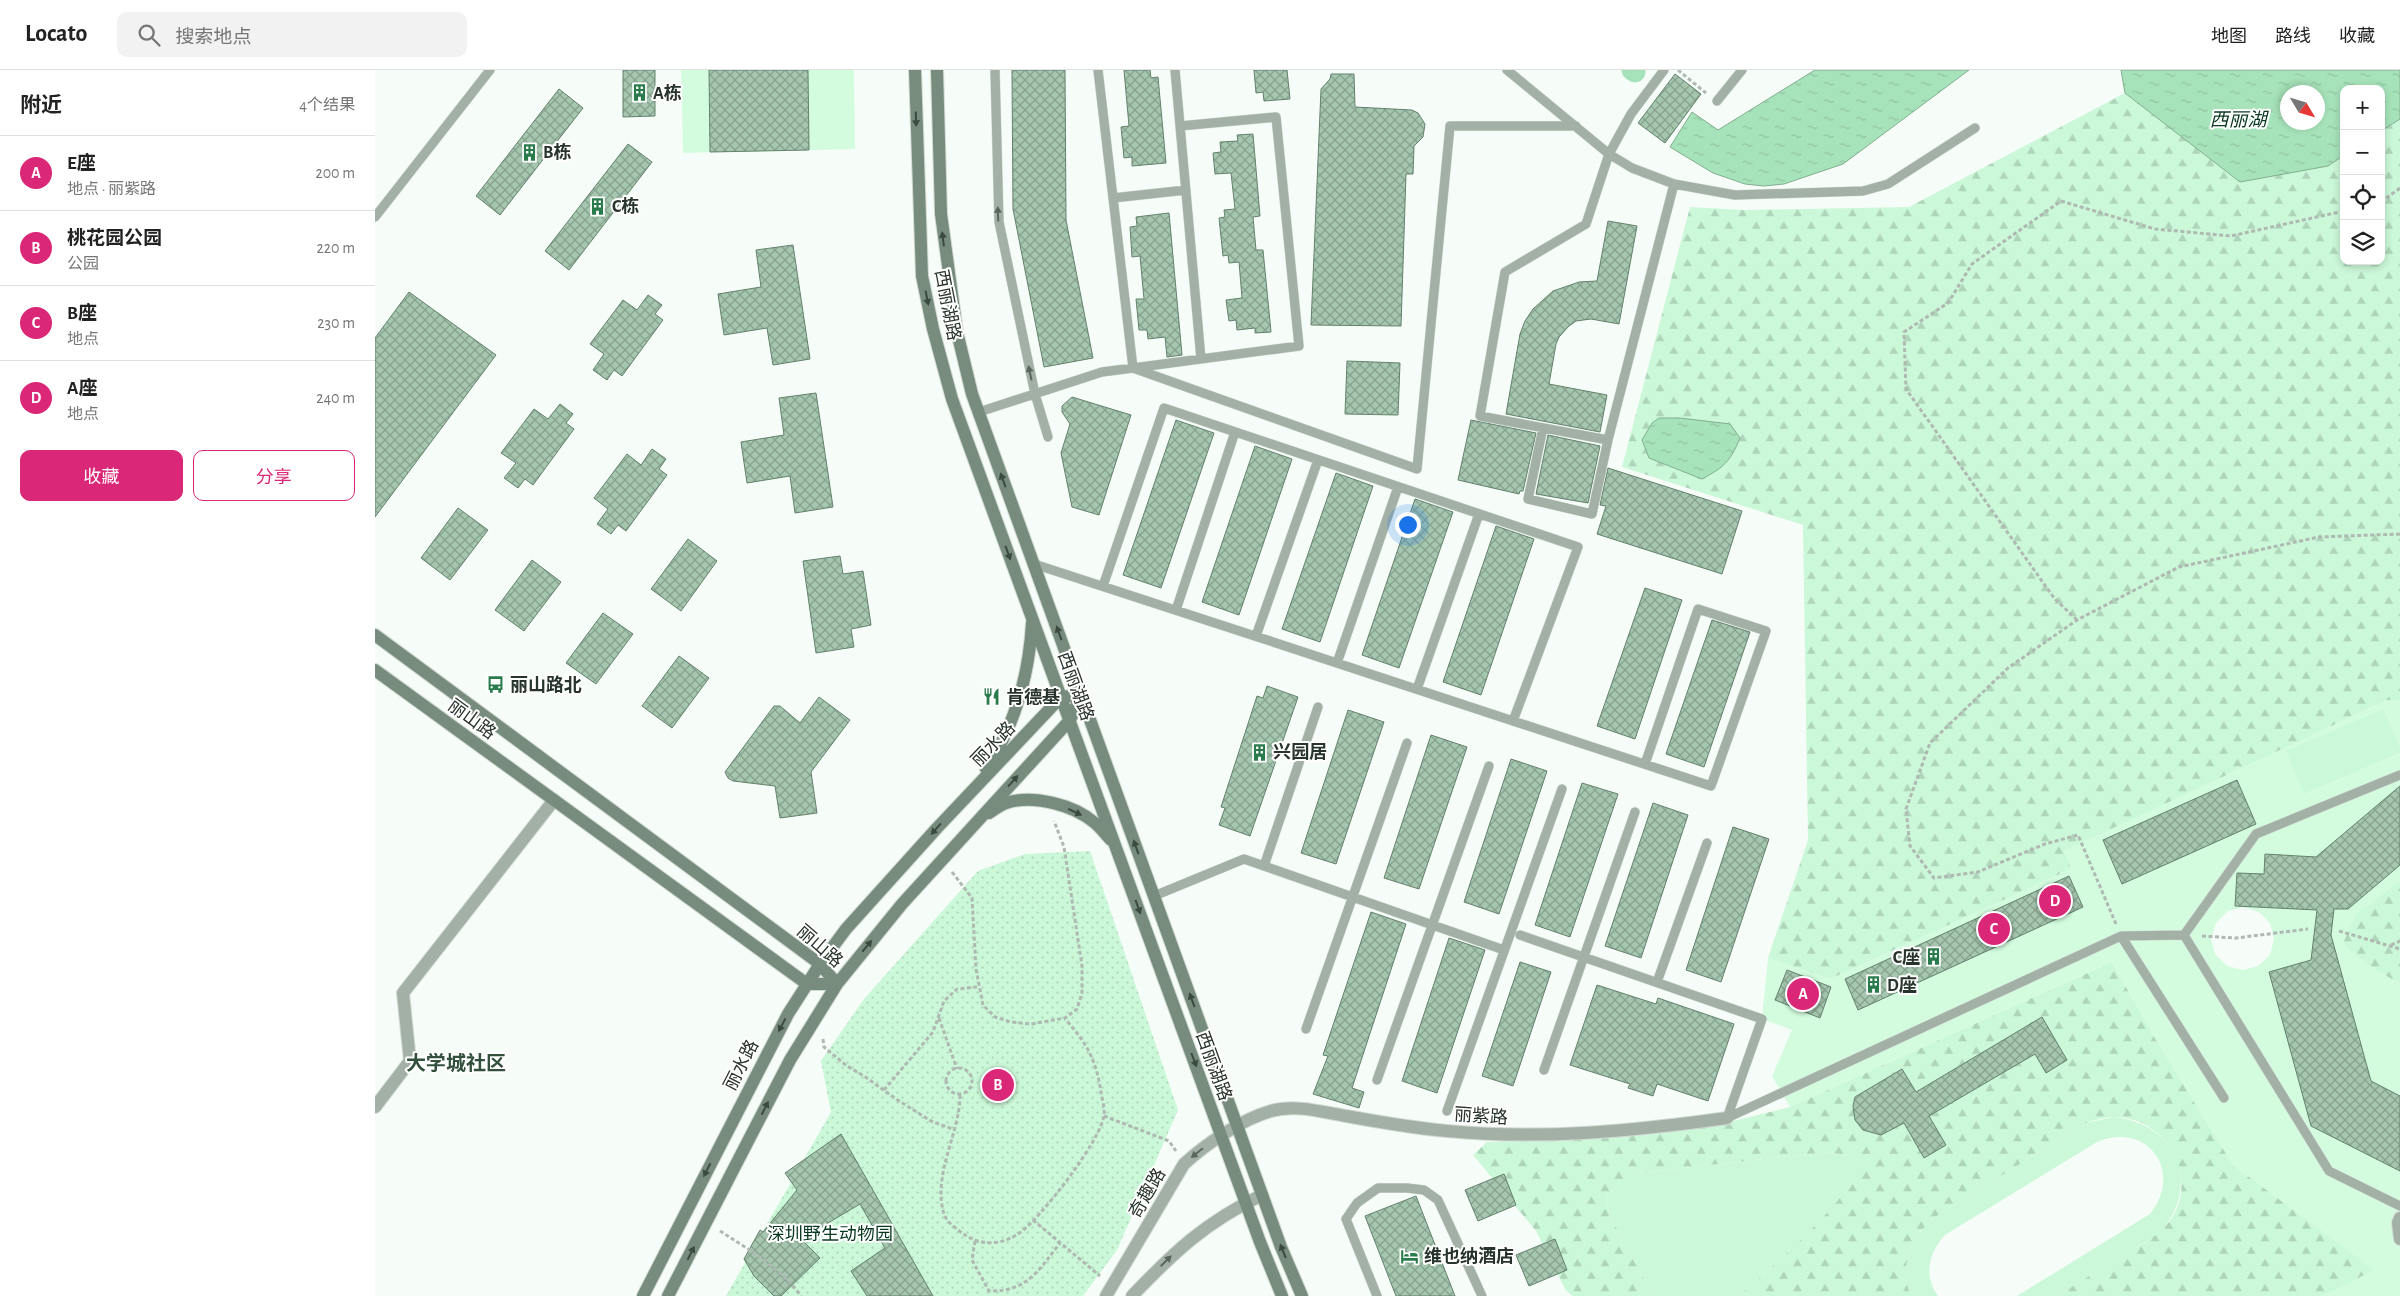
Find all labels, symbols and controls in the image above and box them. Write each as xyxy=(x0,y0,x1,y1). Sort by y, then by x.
search box xyxy=(117,12,467,57)
icon: search xyxy=(135,21,163,49)
text: Locato xyxy=(25,22,87,46)
text: 搜索地点 xyxy=(175,28,251,47)
text: 地图 xyxy=(2211,28,2247,46)
text: 路线 xyxy=(2275,28,2311,46)
text: 收藏 xyxy=(2339,28,2375,46)
building icon: A栋 xyxy=(629,83,649,103)
place label: A栋 xyxy=(653,83,682,103)
north arrow xyxy=(2280,85,2325,130)
map controls xyxy=(2340,85,2385,265)
button: + xyxy=(2340,85,2385,130)
text: 附近 xyxy=(20,95,62,116)
text: 4个结果 xyxy=(299,97,355,113)
water label: 西丽湖 xyxy=(2209,110,2269,130)
one-way arrow xyxy=(912,111,920,127)
button: − xyxy=(2340,130,2385,175)
building icon: B栋 xyxy=(519,142,539,162)
place label: B栋 xyxy=(543,142,571,162)
text: E座 xyxy=(67,154,96,173)
text: A xyxy=(31,165,41,181)
text: 200 m xyxy=(315,165,355,181)
button: locate xyxy=(2340,175,2385,220)
text: 地点 · 丽紫路 xyxy=(67,181,156,197)
building icon: C栋 xyxy=(588,196,608,216)
place label: C栋 xyxy=(612,196,639,216)
one-way arrow xyxy=(994,205,1002,221)
button: layers xyxy=(2340,220,2385,265)
text: 桃花园公园 xyxy=(67,229,162,248)
one-way arrow xyxy=(939,230,947,246)
text: B xyxy=(31,240,41,256)
text: 220 m xyxy=(317,240,355,256)
text: 公园 xyxy=(67,256,99,272)
street label: 西丽湖路 xyxy=(931,268,965,342)
one-way arrow xyxy=(923,291,931,306)
text: B座 xyxy=(67,304,97,323)
text: C xyxy=(32,315,40,331)
text: 230 m xyxy=(317,315,355,331)
text: 地点 xyxy=(67,331,99,347)
one-way arrow xyxy=(1026,365,1034,381)
text: A座 xyxy=(67,379,97,398)
text: D xyxy=(31,390,41,406)
text: 240 m xyxy=(316,390,355,406)
text: 地点 xyxy=(67,406,99,422)
button: 收藏 xyxy=(20,450,183,501)
button: 分享 xyxy=(193,450,355,501)
one-way arrow xyxy=(999,472,1007,487)
your location xyxy=(1395,512,1421,538)
one-way arrow xyxy=(1005,545,1012,560)
one-way arrow xyxy=(1055,625,1063,640)
street label: 西丽湖路 xyxy=(1054,649,1098,723)
bus stop icon: 丽山路北 xyxy=(486,675,506,695)
place label: 丽山路北 xyxy=(510,675,582,695)
restaurant icon: 肯德基 xyxy=(982,687,1002,707)
place label: 肯德基 xyxy=(1006,687,1060,707)
street label: 丽山路 xyxy=(444,695,500,743)
street label: 丽水路 xyxy=(967,718,1019,770)
building icon: 兴园居 xyxy=(1249,742,1269,762)
place label: 兴园居 xyxy=(1273,742,1327,762)
one-way arrow xyxy=(1007,775,1018,788)
one-way arrow xyxy=(1068,808,1082,816)
one-way arrow xyxy=(930,822,942,834)
one-way arrow xyxy=(1132,839,1140,854)
pin: D xyxy=(2039,882,2071,920)
one-way arrow xyxy=(1134,900,1142,915)
pin: C xyxy=(1978,910,2010,948)
street label: 丽山路 xyxy=(793,921,847,971)
one-way arrow xyxy=(862,940,873,953)
place label: C座 xyxy=(1893,947,1920,967)
building icon: C座 xyxy=(1924,947,1944,967)
pin: A xyxy=(1787,975,1819,1013)
building icon: D座 xyxy=(1863,975,1883,995)
place label: D座 xyxy=(1887,975,1917,995)
one-way arrow xyxy=(1188,992,1195,1007)
one-way arrow xyxy=(778,1018,786,1033)
street label: 西丽湖路 xyxy=(1192,1029,1236,1103)
street label: 丽水路 xyxy=(720,1036,762,1094)
district label: 大学城社区 xyxy=(406,1052,506,1074)
one-way arrow xyxy=(1190,1052,1198,1067)
pin: B xyxy=(982,1066,1014,1104)
one-way arrow xyxy=(761,1101,769,1115)
street label: 丽紫路 xyxy=(1453,1104,1509,1128)
one-way arrow xyxy=(1191,1147,1204,1158)
one-way arrow xyxy=(703,1163,711,1177)
street label: 奇趣路 xyxy=(1125,1165,1169,1221)
park label: 深圳野生动物园 xyxy=(767,1224,893,1244)
one-way arrow xyxy=(1279,1243,1287,1258)
one-way arrow xyxy=(687,1245,695,1260)
hotel icon: 维也纳酒店 xyxy=(1400,1246,1420,1266)
place label: 维也纳酒店 xyxy=(1424,1246,1514,1266)
one-way arrow xyxy=(1160,1255,1172,1267)

